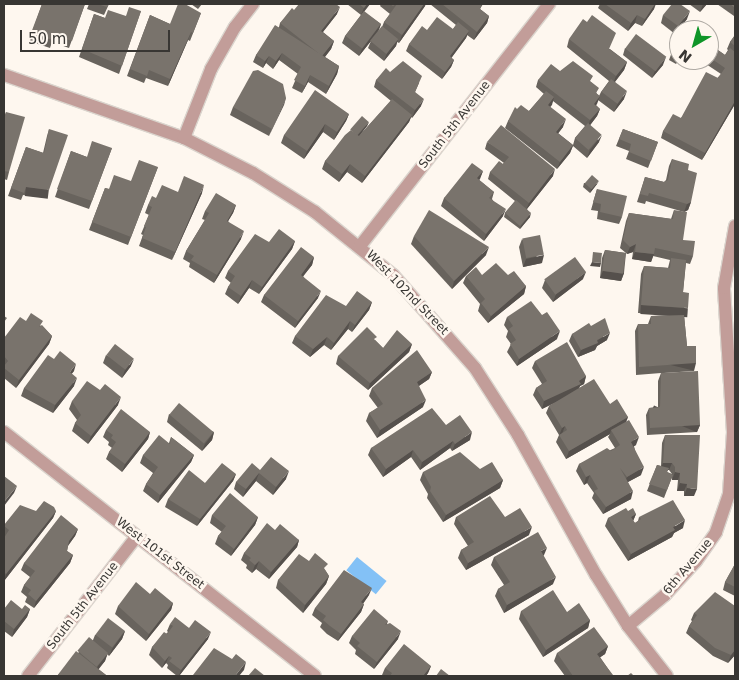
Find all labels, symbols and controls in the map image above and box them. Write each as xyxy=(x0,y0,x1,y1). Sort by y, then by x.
scale bar xyxy=(22,20,172,52)
north arrow xyxy=(669,20,719,70)
text: 50 m xyxy=(28,30,66,48)
text: N xyxy=(676,46,695,66)
street label: South 5th Avenue xyxy=(416,78,494,172)
street label: West 102nd Street xyxy=(363,248,451,338)
street label: West 101st Street xyxy=(113,515,207,593)
street label: 6th Avenue xyxy=(661,536,715,598)
street label: South 5th Avenue xyxy=(44,559,122,653)

